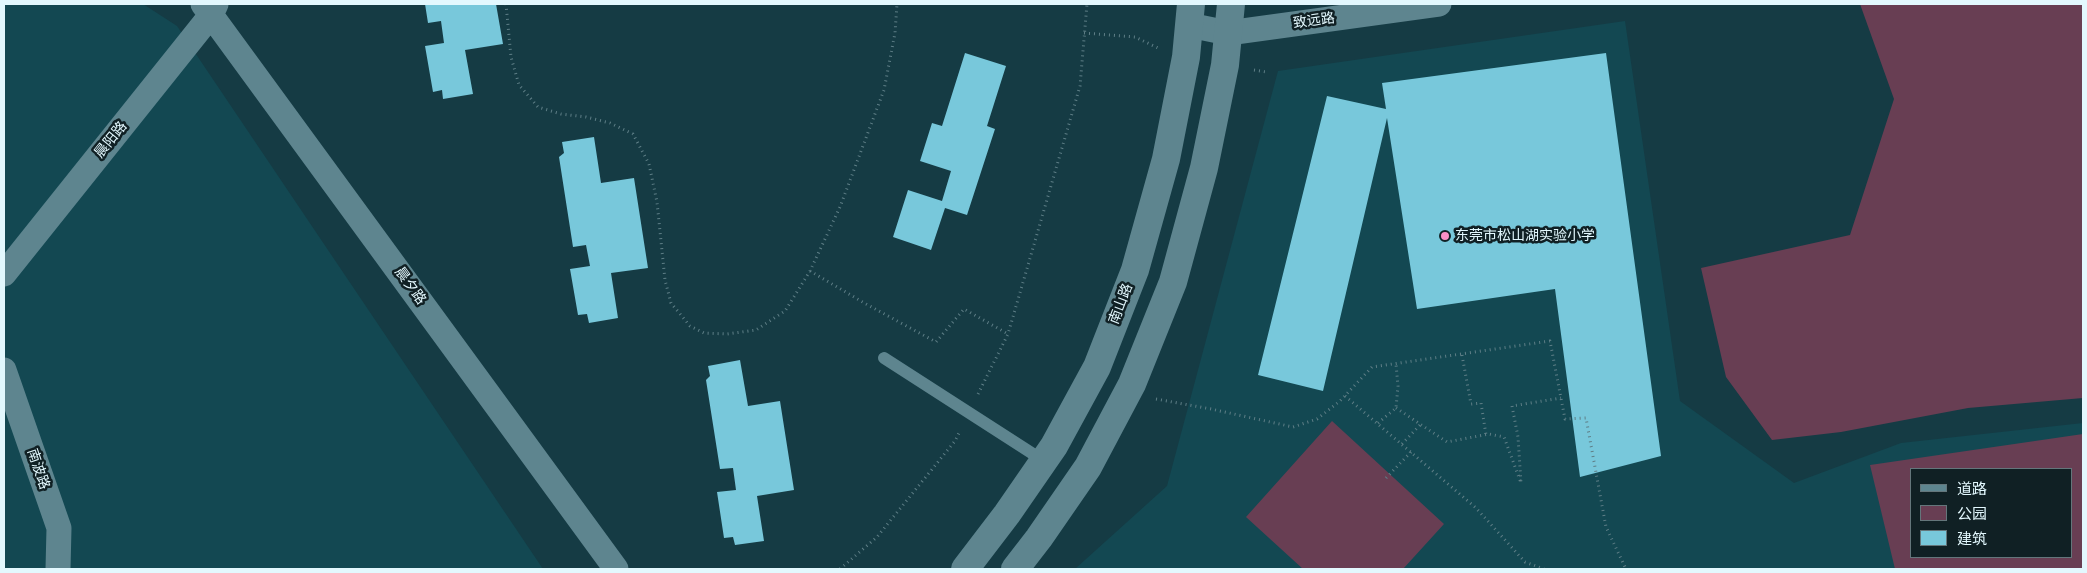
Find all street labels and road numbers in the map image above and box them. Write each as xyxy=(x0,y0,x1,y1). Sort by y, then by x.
street label: 致远路 xyxy=(1292,10,1336,32)
street label: 晨阳路 xyxy=(91,118,131,162)
street label: 晨夕路 xyxy=(391,264,429,308)
street label: 南山路 xyxy=(1106,281,1136,327)
street label: 南波路 xyxy=(23,446,53,492)

